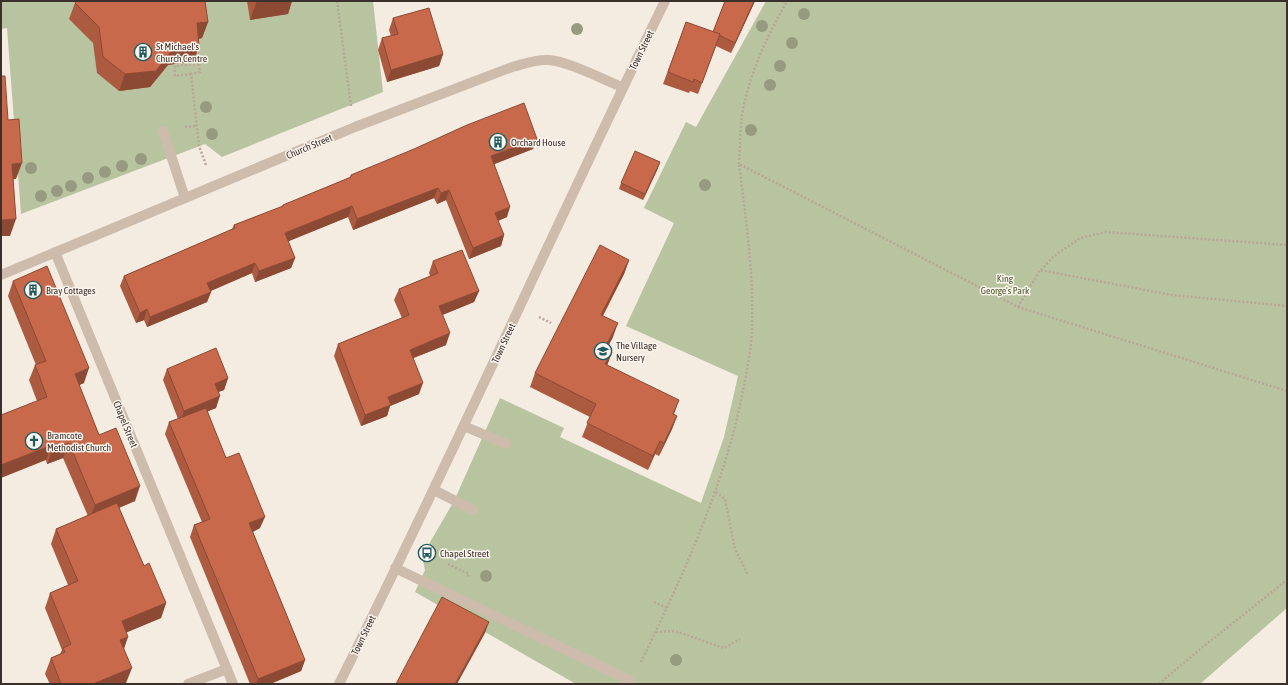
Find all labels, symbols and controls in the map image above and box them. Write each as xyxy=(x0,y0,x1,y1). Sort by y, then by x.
street label: Town Street xyxy=(627,29,656,72)
place label: St Michael's Church Centre xyxy=(156,41,208,64)
building icon: St Michael's Church Centre xyxy=(133,42,153,62)
street label: Church Street xyxy=(284,132,334,161)
building icon: Orchard House xyxy=(488,132,508,152)
place label: Orchard House xyxy=(511,137,566,148)
park label: King George's Park xyxy=(981,273,1030,296)
building icon: Bray Cottages xyxy=(23,280,43,300)
place label: Bray Cottages xyxy=(46,285,96,296)
street label: Town Street xyxy=(489,322,517,365)
place label: The Village Nursery xyxy=(616,340,657,363)
school or university icon: The Village Nursery xyxy=(593,341,613,361)
street label: Chapel Street xyxy=(111,399,140,449)
place label: Bramcote Methodist Church xyxy=(47,430,111,453)
church icon: Bramcote Methodist Church xyxy=(24,431,44,451)
bus stop icon: Chapel Street xyxy=(417,543,437,563)
place label: Chapel Street xyxy=(440,548,489,559)
street label: Town Street xyxy=(349,614,378,657)

